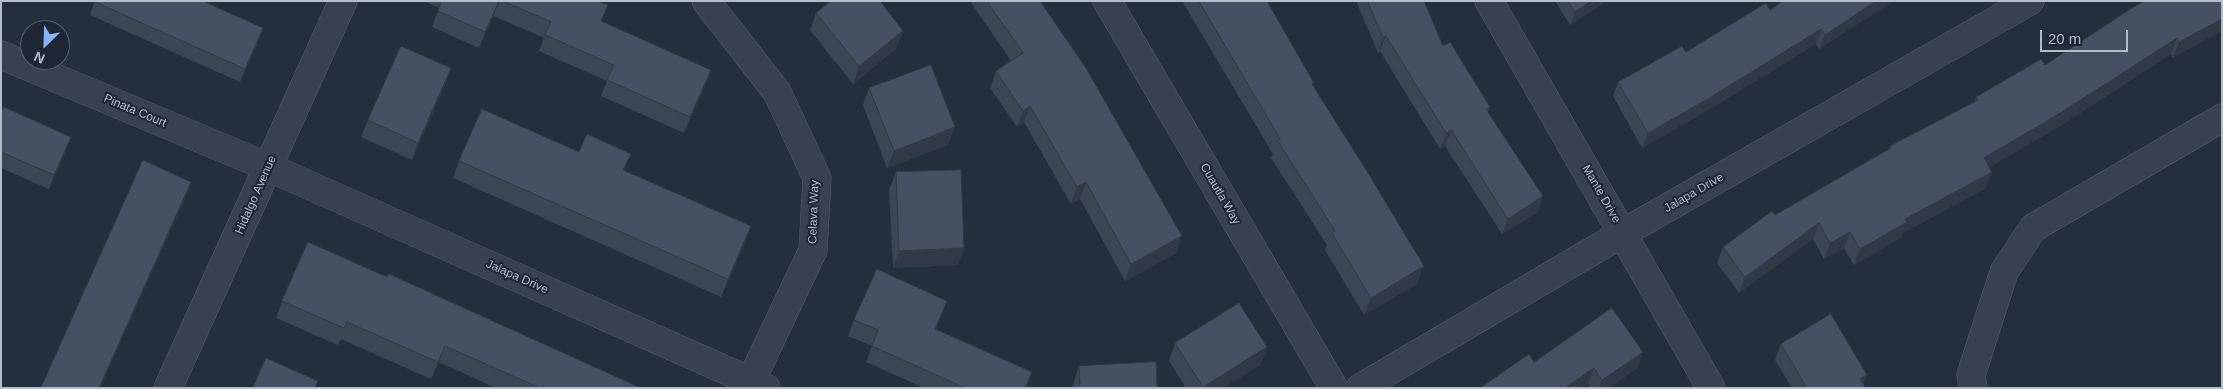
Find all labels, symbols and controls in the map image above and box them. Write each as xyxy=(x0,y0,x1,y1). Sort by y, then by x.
north arrow xyxy=(20,20,70,70)
scale bar xyxy=(2043,20,2130,52)
text: 20 m xyxy=(2048,30,2081,47)
text: N xyxy=(31,48,47,67)
street label: Pinata Court xyxy=(101,91,169,131)
street label: Hidalgo Avenue xyxy=(232,153,280,237)
street label: Cuautla Way xyxy=(1197,161,1243,227)
street label: Mante Drive xyxy=(1579,162,1623,226)
street label: Jalapa Drive xyxy=(1662,170,1726,216)
street label: Celava Way xyxy=(806,180,822,244)
street label: Jalapa Drive xyxy=(484,257,550,297)

